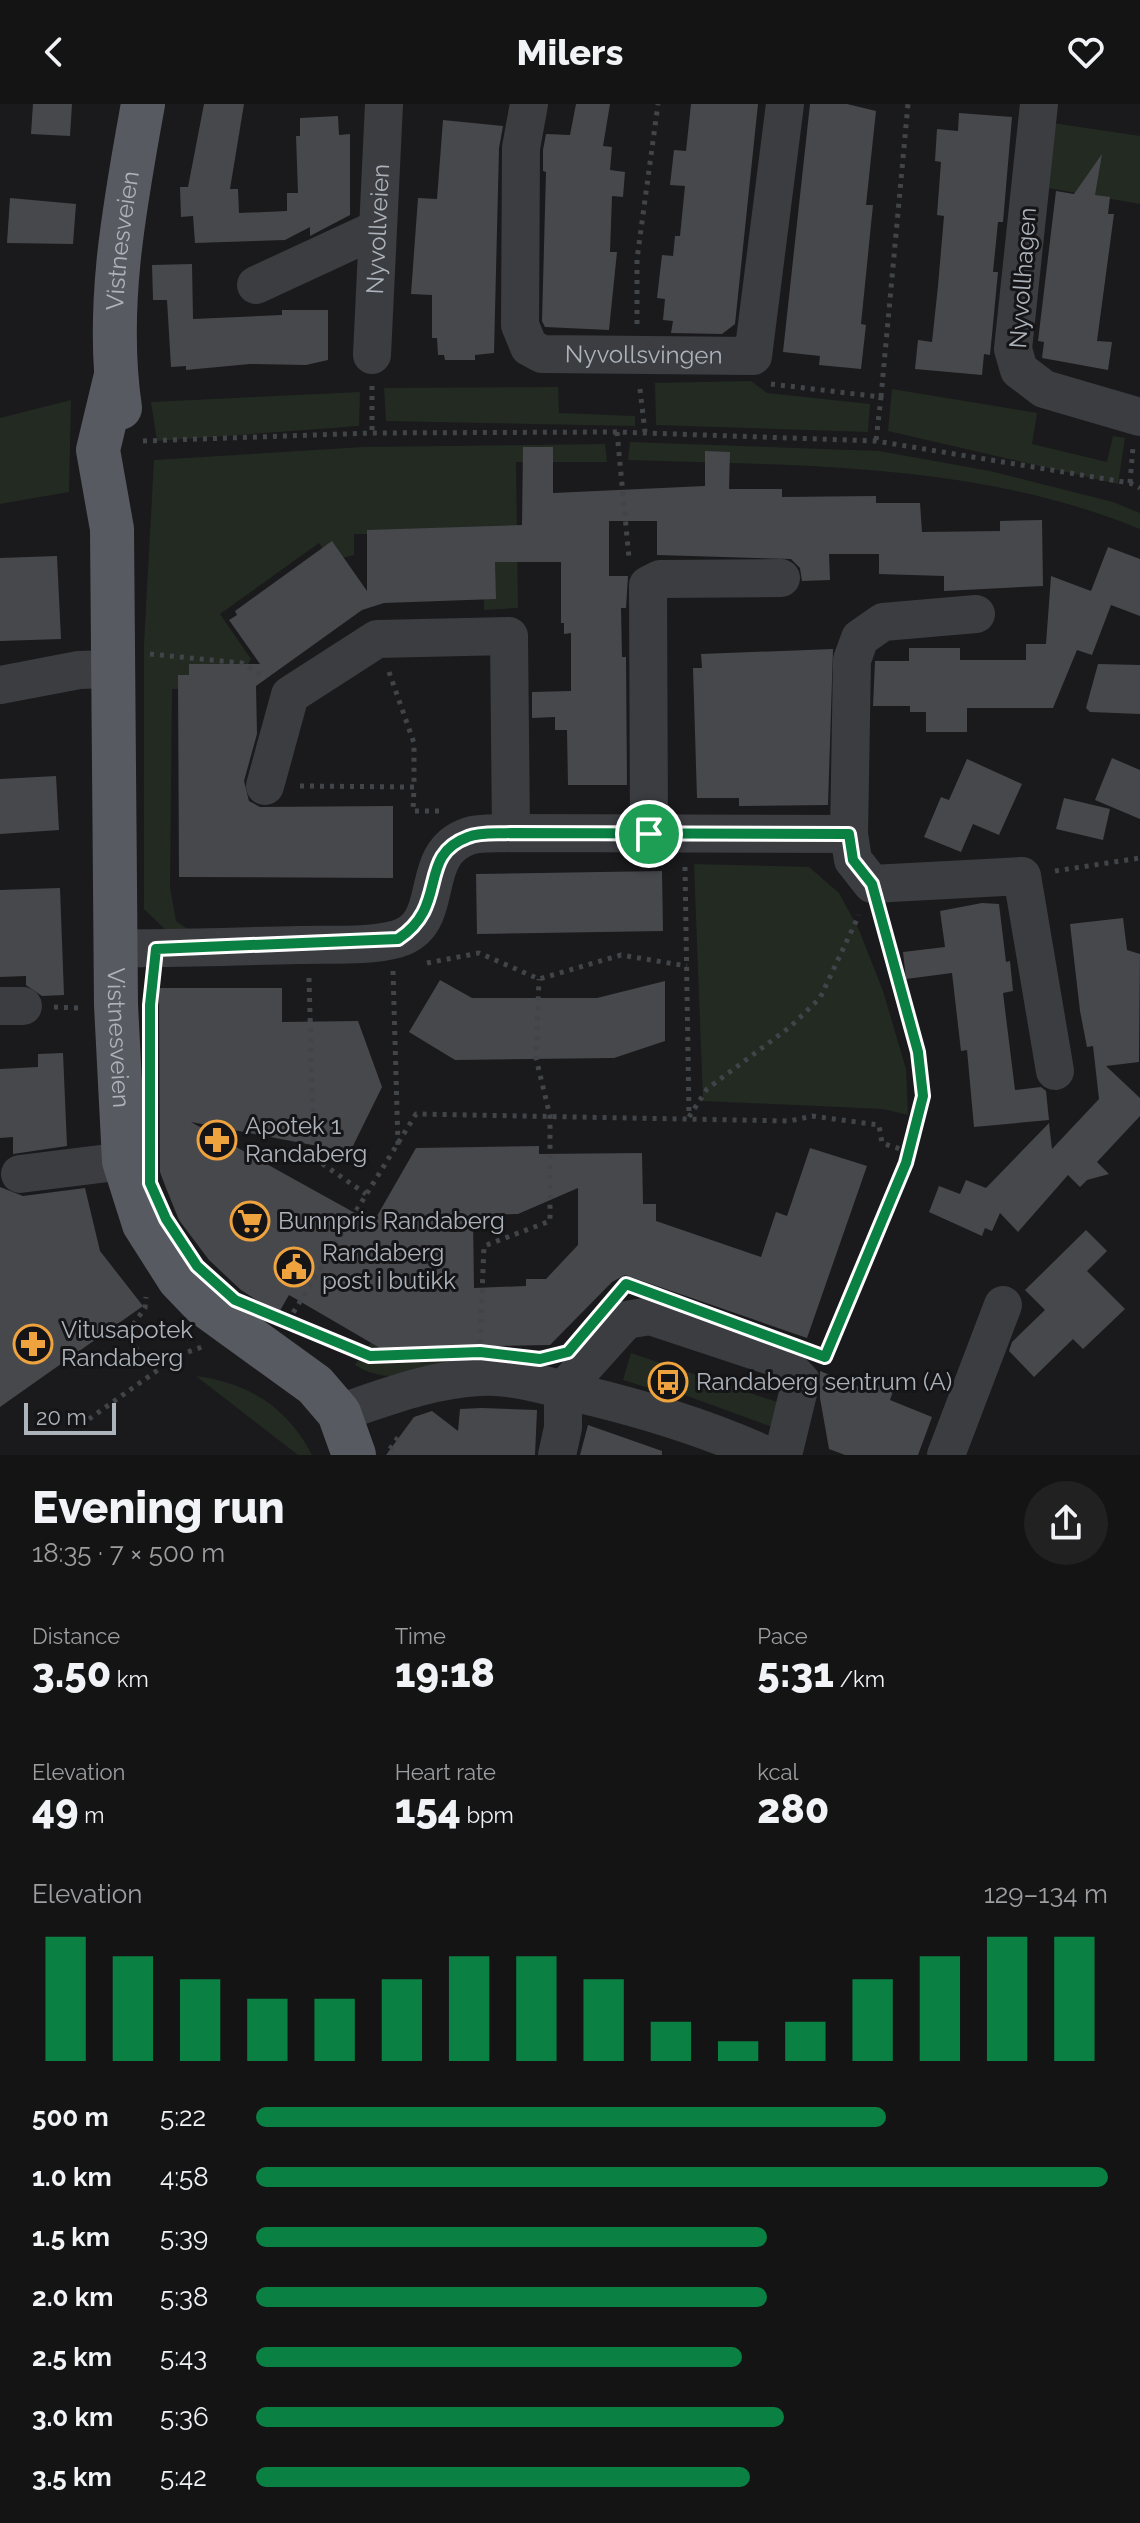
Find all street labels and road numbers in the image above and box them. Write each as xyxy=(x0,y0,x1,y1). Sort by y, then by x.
street label: Nyvollveien xyxy=(360,163,395,295)
street label: Vistnesveien xyxy=(100,169,145,311)
street label: Nyvollhagen xyxy=(1003,207,1042,349)
street label: Nyvollsvingen xyxy=(565,339,723,370)
street label: Vistnesveien xyxy=(102,967,136,1109)

